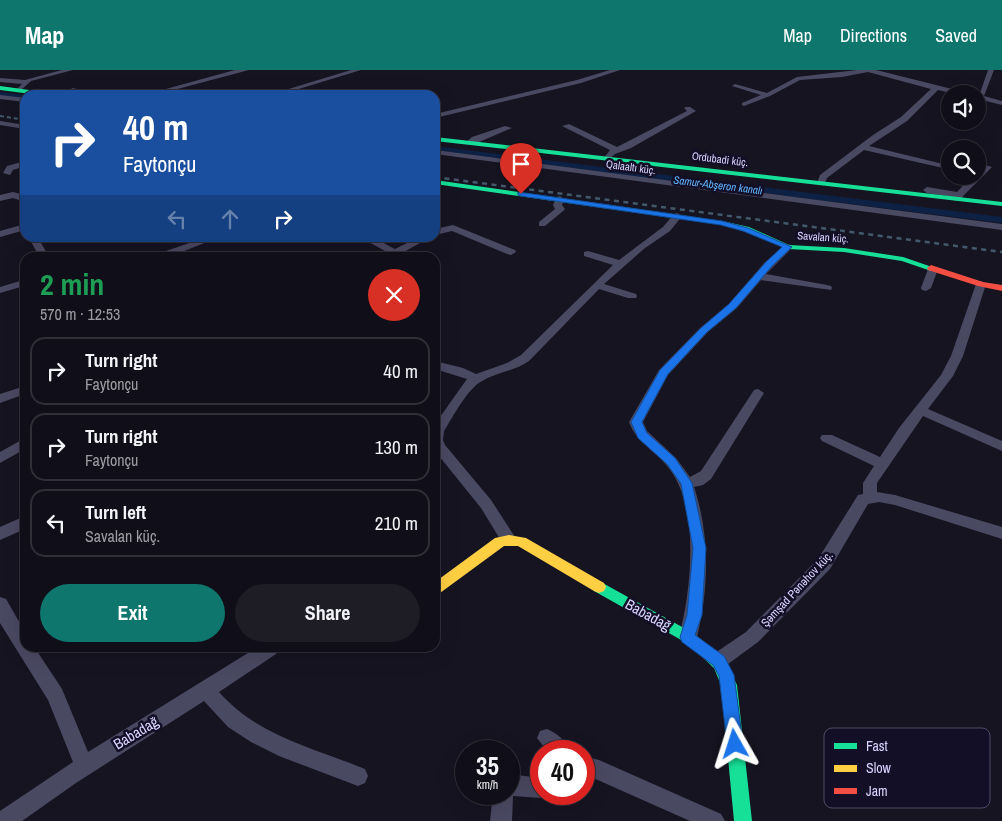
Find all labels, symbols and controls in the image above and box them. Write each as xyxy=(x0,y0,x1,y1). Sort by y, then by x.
text: Map xyxy=(25,19,64,51)
text: Map xyxy=(783,23,812,48)
text: Directions xyxy=(840,23,907,48)
text: Saved xyxy=(935,23,977,48)
map controls xyxy=(941,85,986,185)
button: sound xyxy=(941,85,986,130)
text: 40 m xyxy=(123,104,188,151)
icon: right xyxy=(40,110,105,175)
button: search xyxy=(941,140,986,185)
pin xyxy=(500,143,542,194)
text: Faytonçu xyxy=(123,149,196,179)
street label: Ordubadi küç. xyxy=(691,149,749,169)
icon: arrive xyxy=(507,150,535,178)
street label: Qalaaltı küç. xyxy=(605,157,657,177)
water label: Samur-Abşeron kanalı xyxy=(673,173,764,197)
icon: left xyxy=(163,205,191,233)
icon: ahead xyxy=(216,205,244,233)
icon: right xyxy=(269,205,297,233)
street label: Savalan küç. xyxy=(797,228,849,246)
text: 2 min xyxy=(40,264,104,304)
button: close xyxy=(368,269,420,321)
text: 570 m · 12:53 xyxy=(40,303,120,325)
text: Turn right xyxy=(85,347,157,373)
icon: right xyxy=(42,357,70,385)
text: 40 m xyxy=(383,358,418,384)
text: Faytonçu xyxy=(85,373,138,395)
text: Turn right xyxy=(85,423,157,449)
icon: right xyxy=(42,433,70,461)
text: 130 m xyxy=(375,434,418,460)
text: Faytonçu xyxy=(85,449,138,471)
text: Turn left xyxy=(85,499,146,525)
icon: left xyxy=(42,509,70,537)
text: 210 m xyxy=(375,510,418,536)
text: Savalan küç. xyxy=(85,525,160,547)
street label: Şəmşad Pənəhov küç. xyxy=(758,548,836,630)
button: Exit xyxy=(40,584,225,642)
button: Share xyxy=(235,584,420,642)
street label: Babadağ xyxy=(622,593,675,636)
street label: Babadağ xyxy=(109,711,162,754)
position arrow xyxy=(708,717,760,769)
legend xyxy=(824,728,990,808)
text: Fast xyxy=(866,737,888,755)
speed limit sign: 40 xyxy=(530,740,595,805)
text: 35 xyxy=(476,749,499,783)
text: Slow xyxy=(866,759,892,777)
text: km/h xyxy=(477,777,498,793)
text: Jam xyxy=(866,782,888,800)

